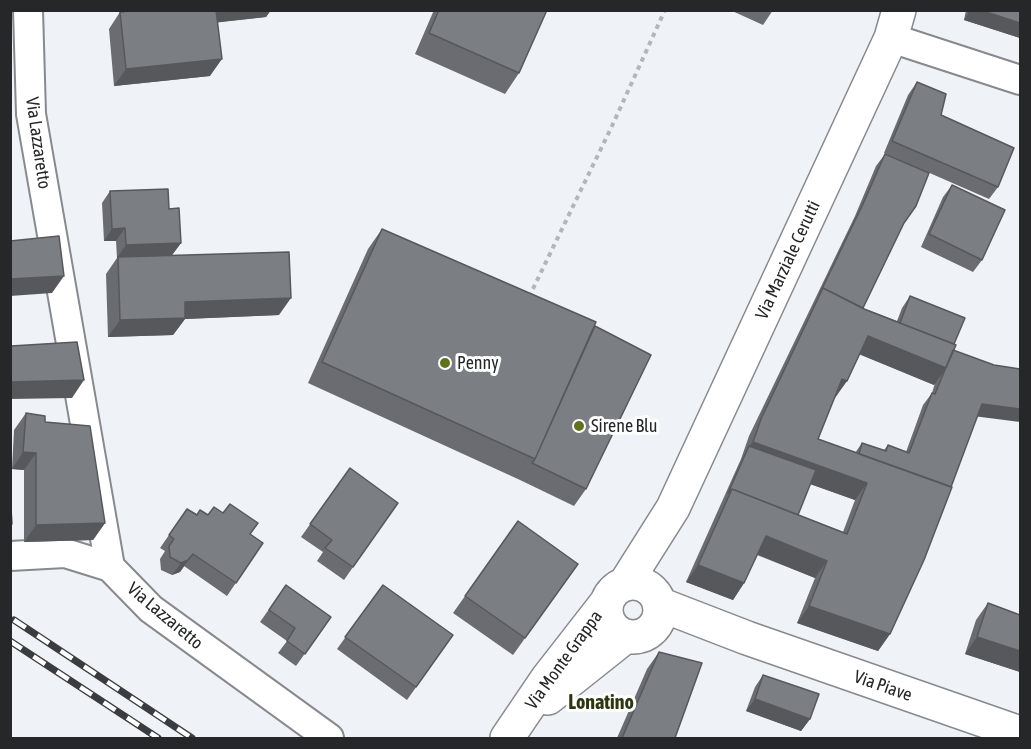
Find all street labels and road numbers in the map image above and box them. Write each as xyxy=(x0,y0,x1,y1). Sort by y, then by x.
street label: Via Lazzaretto xyxy=(21,96,55,190)
street label: Via Marziale Cerutti xyxy=(751,197,825,323)
street label: Via Lazzaretto xyxy=(123,578,207,654)
street label: Via Monte Grappa xyxy=(521,606,607,714)
street label: Via Piave xyxy=(851,666,915,706)

